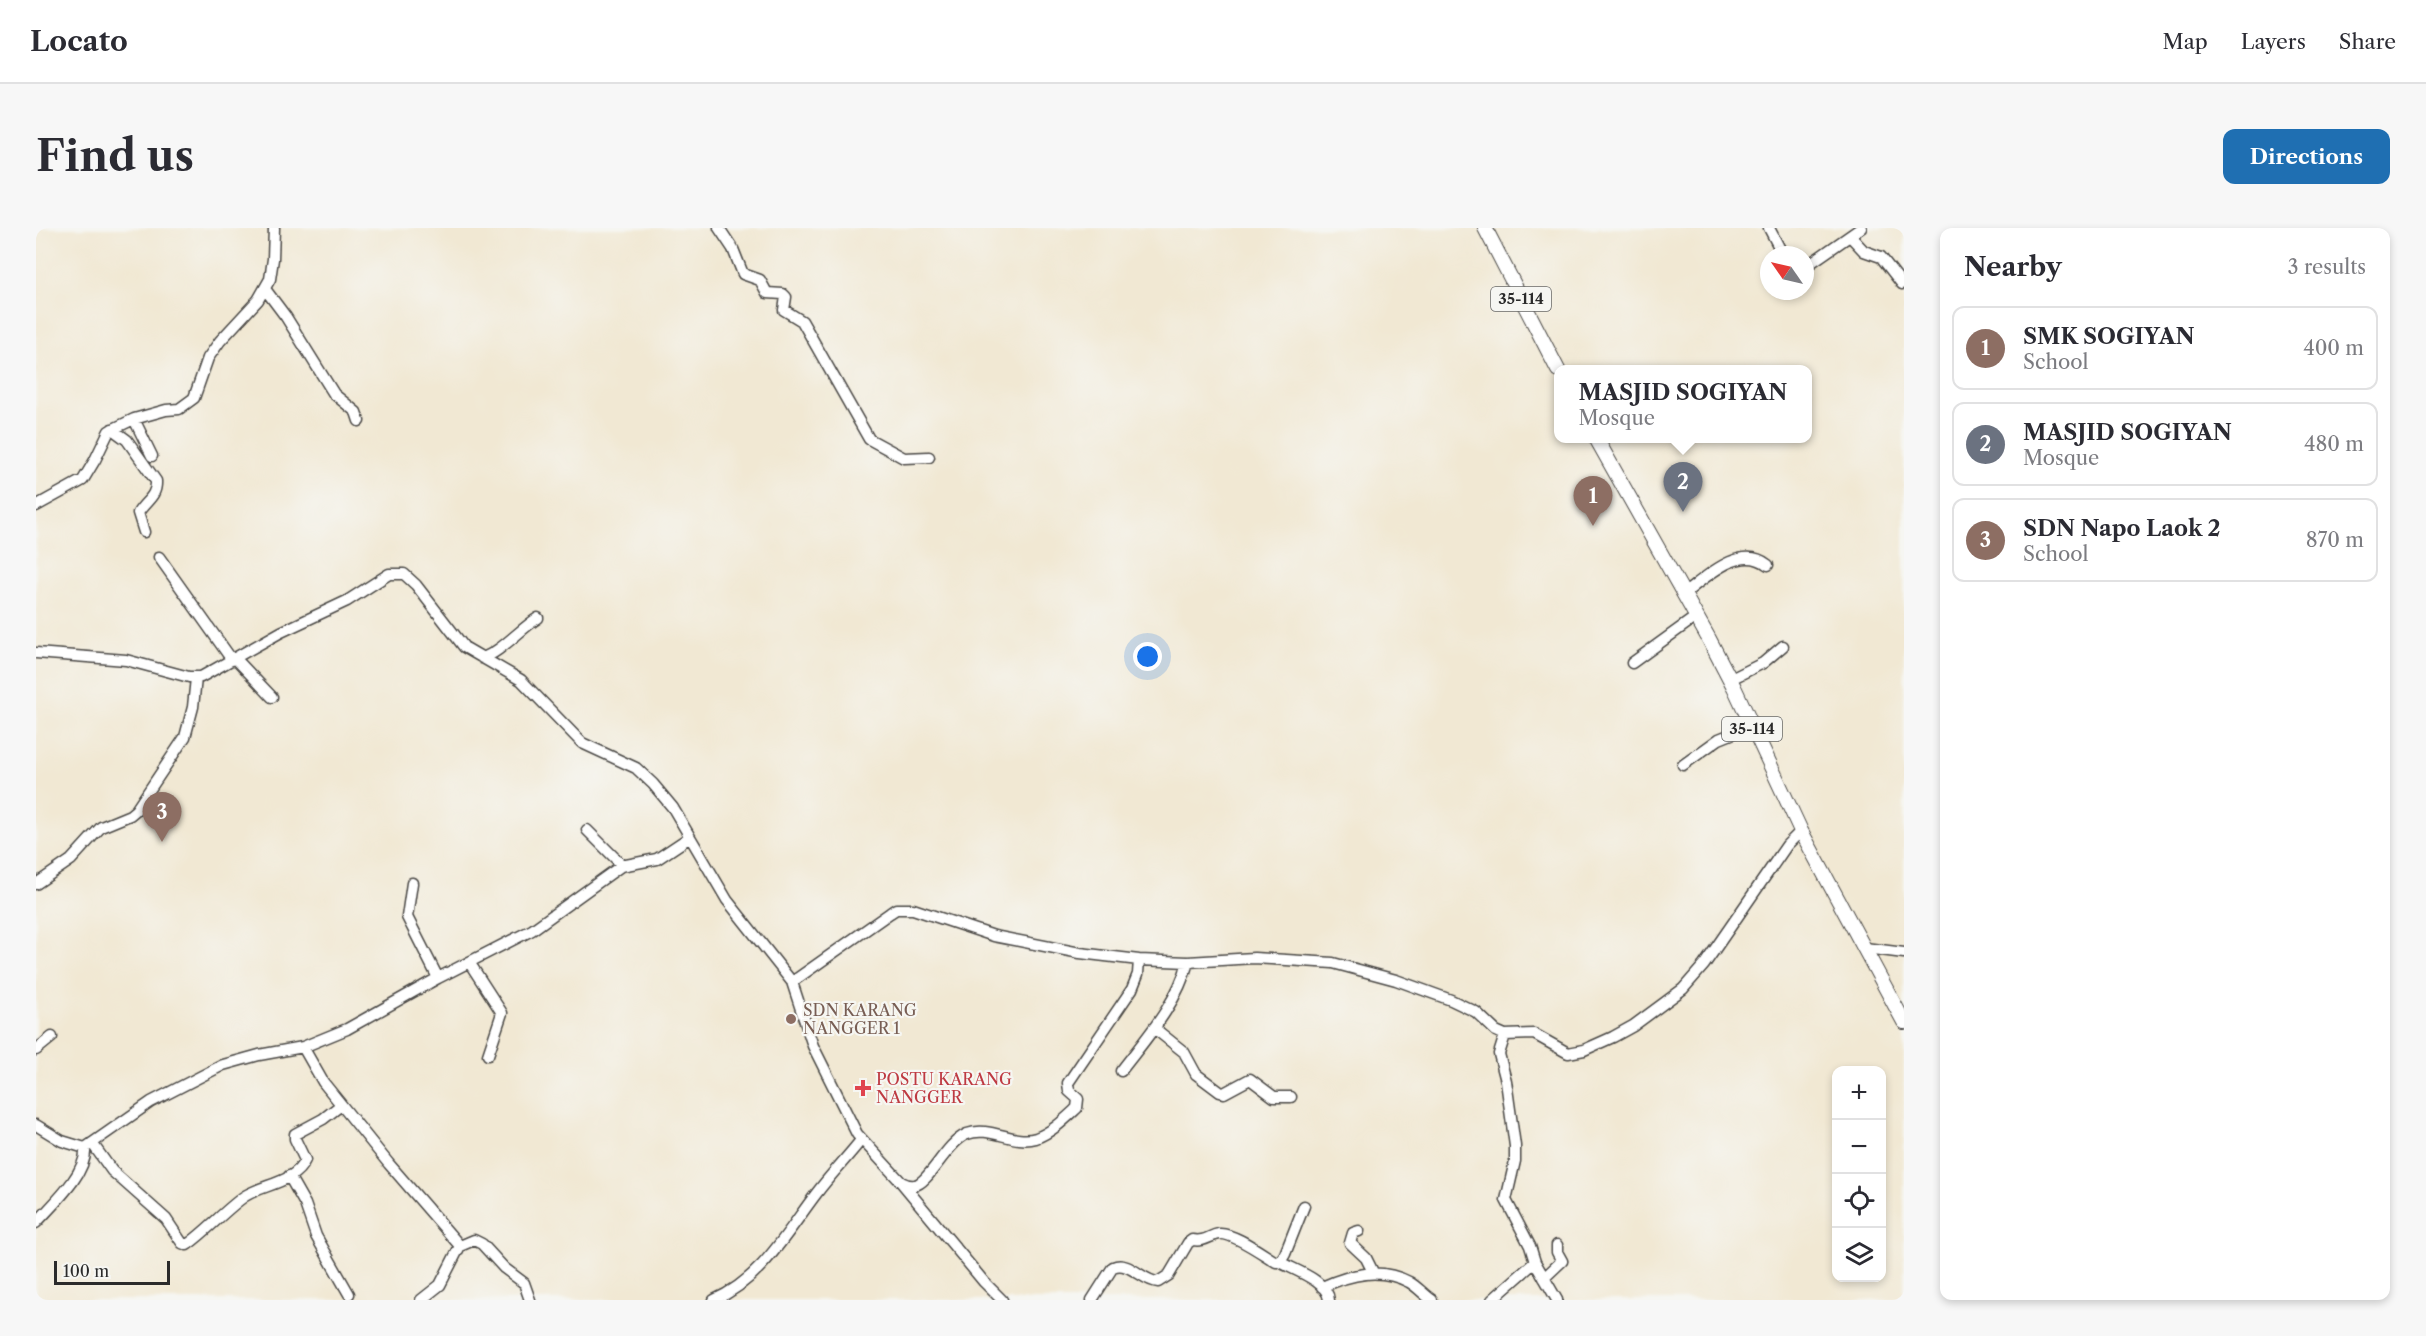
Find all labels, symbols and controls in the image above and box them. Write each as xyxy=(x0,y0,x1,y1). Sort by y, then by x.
text: Locato xyxy=(30,24,128,58)
text: Map xyxy=(2163,29,2208,54)
text: Layers xyxy=(2241,29,2306,54)
text: Share xyxy=(2339,29,2396,54)
button: Directions xyxy=(2223,129,2390,184)
text: Find us xyxy=(36,130,194,182)
north arrow xyxy=(1760,246,1814,300)
text: Nearby xyxy=(1964,251,2062,283)
text: 3 results xyxy=(2288,255,2366,279)
road number: 35-114 xyxy=(1491,287,1551,311)
text: SMK SOGIYAN xyxy=(2023,323,2195,350)
text: 1 xyxy=(1981,336,1990,360)
text: 400 m xyxy=(2303,336,2364,360)
text: School xyxy=(2023,350,2088,374)
popup xyxy=(1554,365,1812,443)
text: MASJID SOGIYAN xyxy=(1579,379,1787,406)
text: Mosque xyxy=(1579,406,1655,430)
text: MASJID SOGIYAN xyxy=(2023,419,2232,446)
text: 2 xyxy=(1980,432,1991,456)
text: 480 m xyxy=(2304,432,2364,456)
text: Mosque xyxy=(2023,446,2099,470)
pin: 2 xyxy=(1664,462,1702,512)
pin: 1 xyxy=(1574,476,1612,526)
text: SDN Napo Laok 2 xyxy=(2023,515,2221,542)
text: 3 xyxy=(1980,528,1991,552)
text: 870 m xyxy=(2306,528,2364,552)
text: School xyxy=(2023,542,2088,566)
your location xyxy=(1133,642,1162,671)
road number: 35-114 xyxy=(1722,717,1782,741)
pin: 3 xyxy=(142,792,182,842)
place label: SDN KARANG NANGGER 1 xyxy=(803,1000,917,1038)
marker: SDN KARANG NANGGER 1 xyxy=(784,1012,798,1026)
map controls xyxy=(1832,1066,1886,1282)
button: + xyxy=(1832,1066,1886,1120)
place label: POSTU KARANG NANGGER xyxy=(876,1069,1012,1107)
marker: POSTU KARANG NANGGER xyxy=(854,1079,872,1097)
button: − xyxy=(1832,1120,1886,1174)
button: locate xyxy=(1832,1174,1886,1228)
button: layers xyxy=(1832,1228,1886,1282)
scale bar xyxy=(54,1258,170,1286)
text: 100 m xyxy=(63,1261,109,1281)

